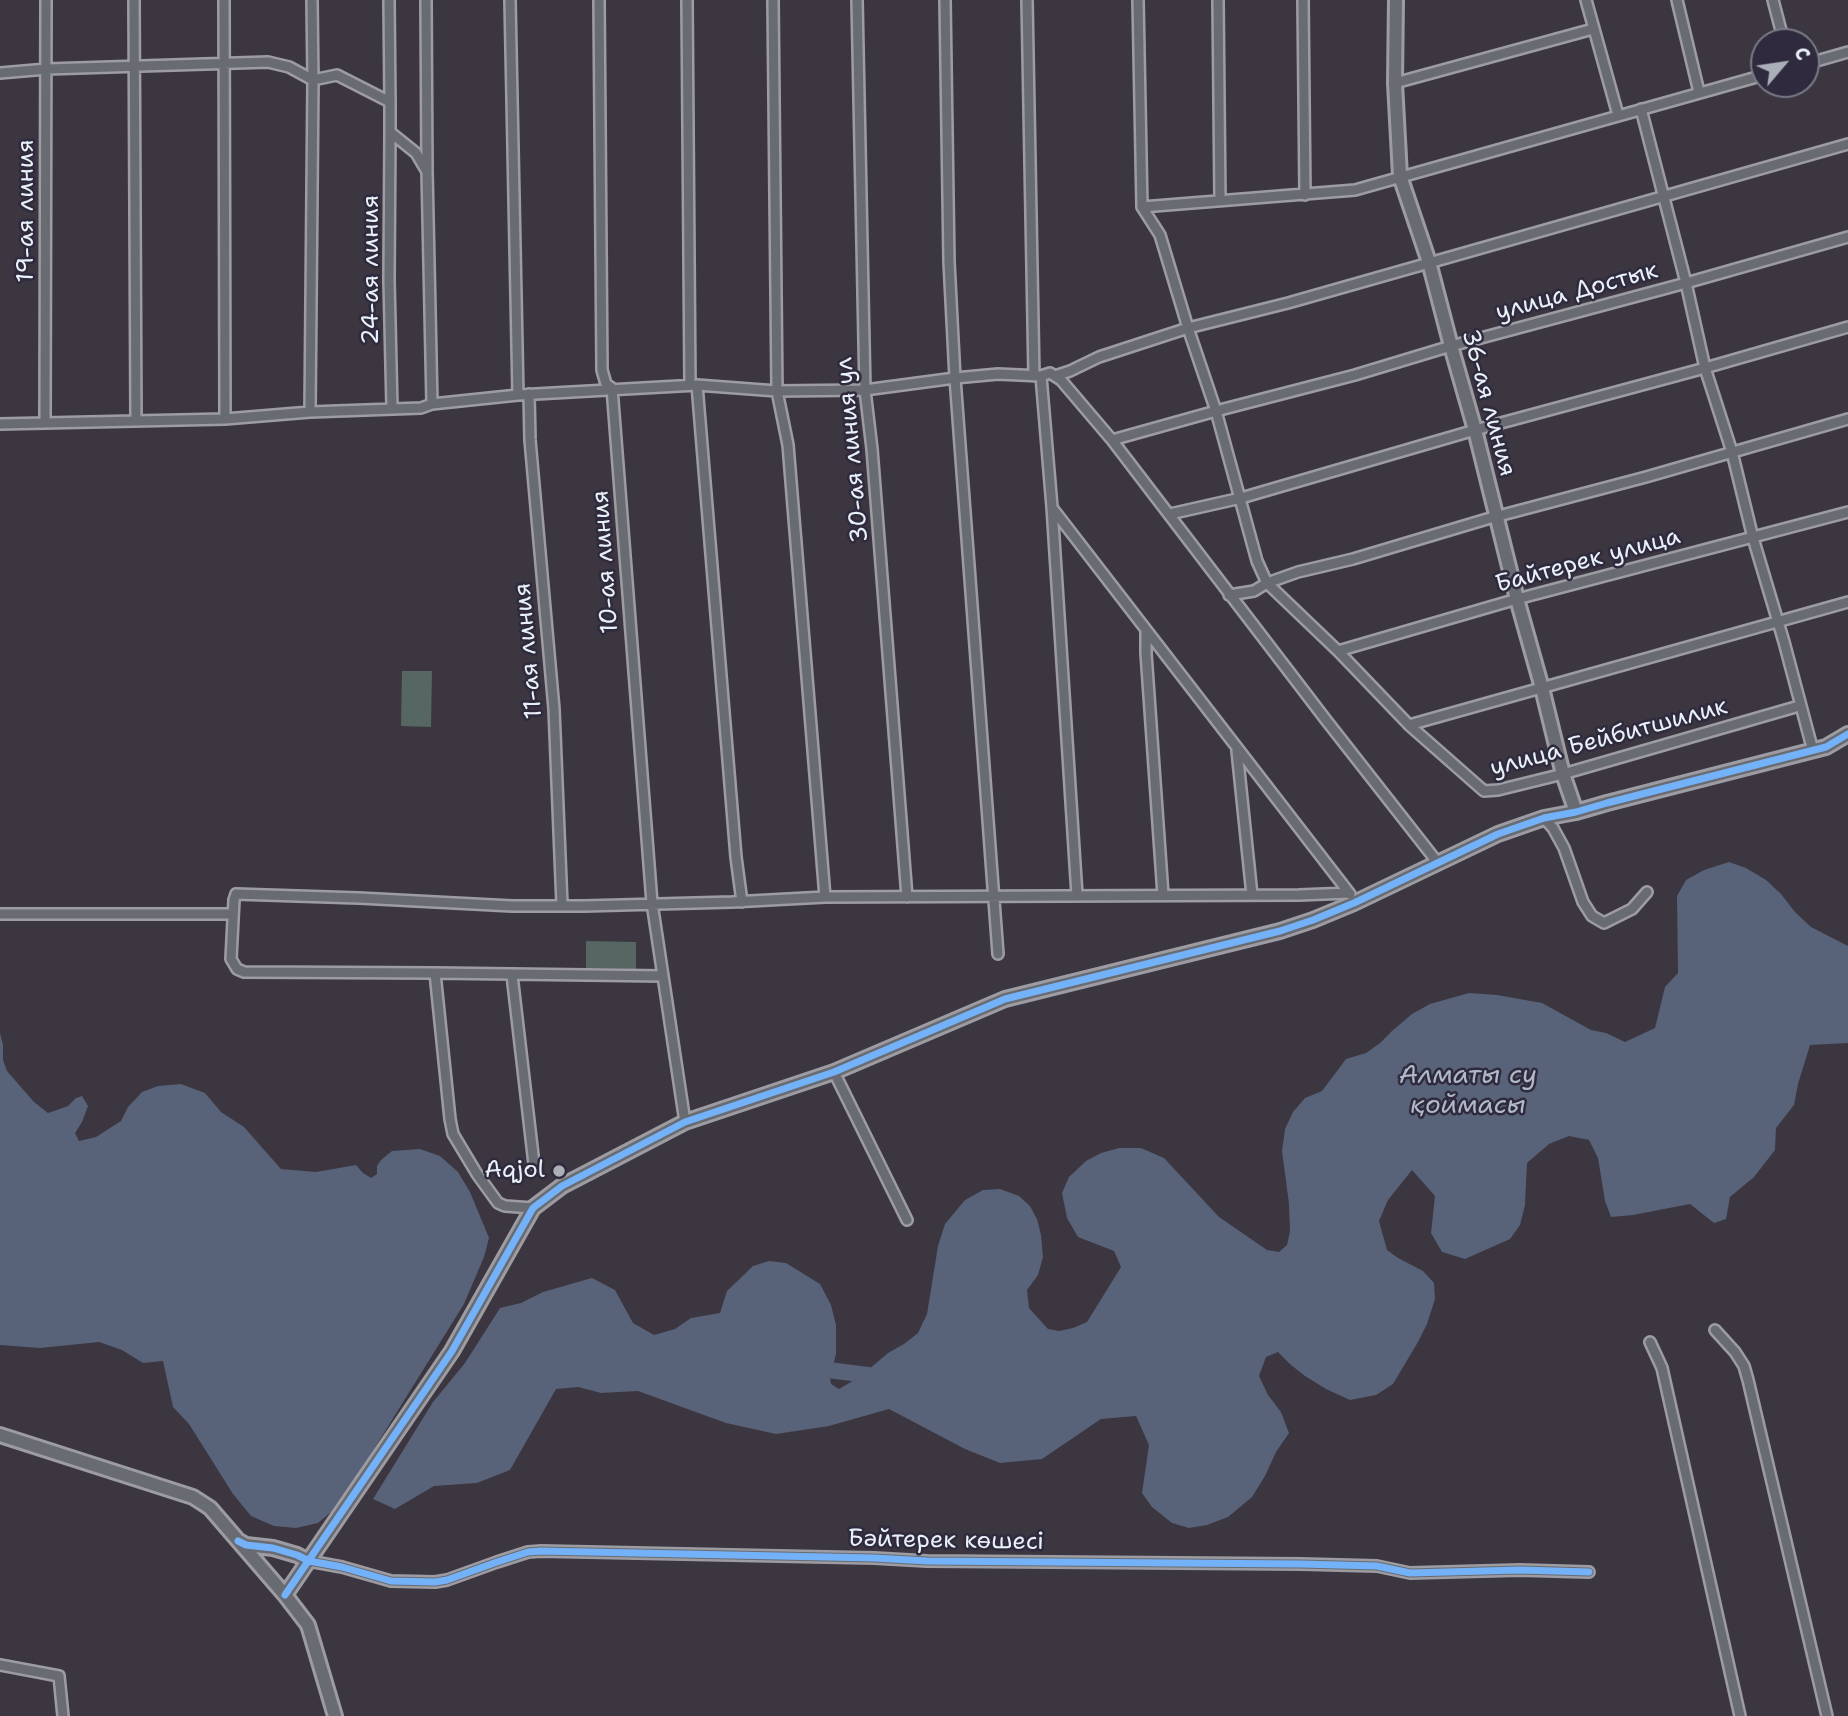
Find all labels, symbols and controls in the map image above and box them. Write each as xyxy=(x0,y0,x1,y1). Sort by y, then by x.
north arrow xyxy=(1750,28,1820,98)
text: С xyxy=(1788,42,1816,65)
street label: 19-ая линия xyxy=(13,139,41,283)
street label: 24-ая линия xyxy=(358,195,386,345)
street label: улица Достык xyxy=(1493,257,1661,327)
street label: 36-ая линия xyxy=(1455,326,1521,480)
street label: 30-ая линия ул xyxy=(831,356,875,544)
street label: 10-ая линия xyxy=(587,489,625,635)
street label: Байтерек улица xyxy=(1492,522,1684,600)
street label: 11-ая линия xyxy=(509,582,549,720)
street label: улица Бейбитшилик xyxy=(1487,692,1731,784)
water label: Алматы су қоймасы xyxy=(1399,1060,1537,1122)
place label: Aqjol xyxy=(485,1157,545,1185)
marker: Aqjol xyxy=(551,1163,567,1179)
street label: Бәйтерек көшесі xyxy=(848,1525,1044,1557)

